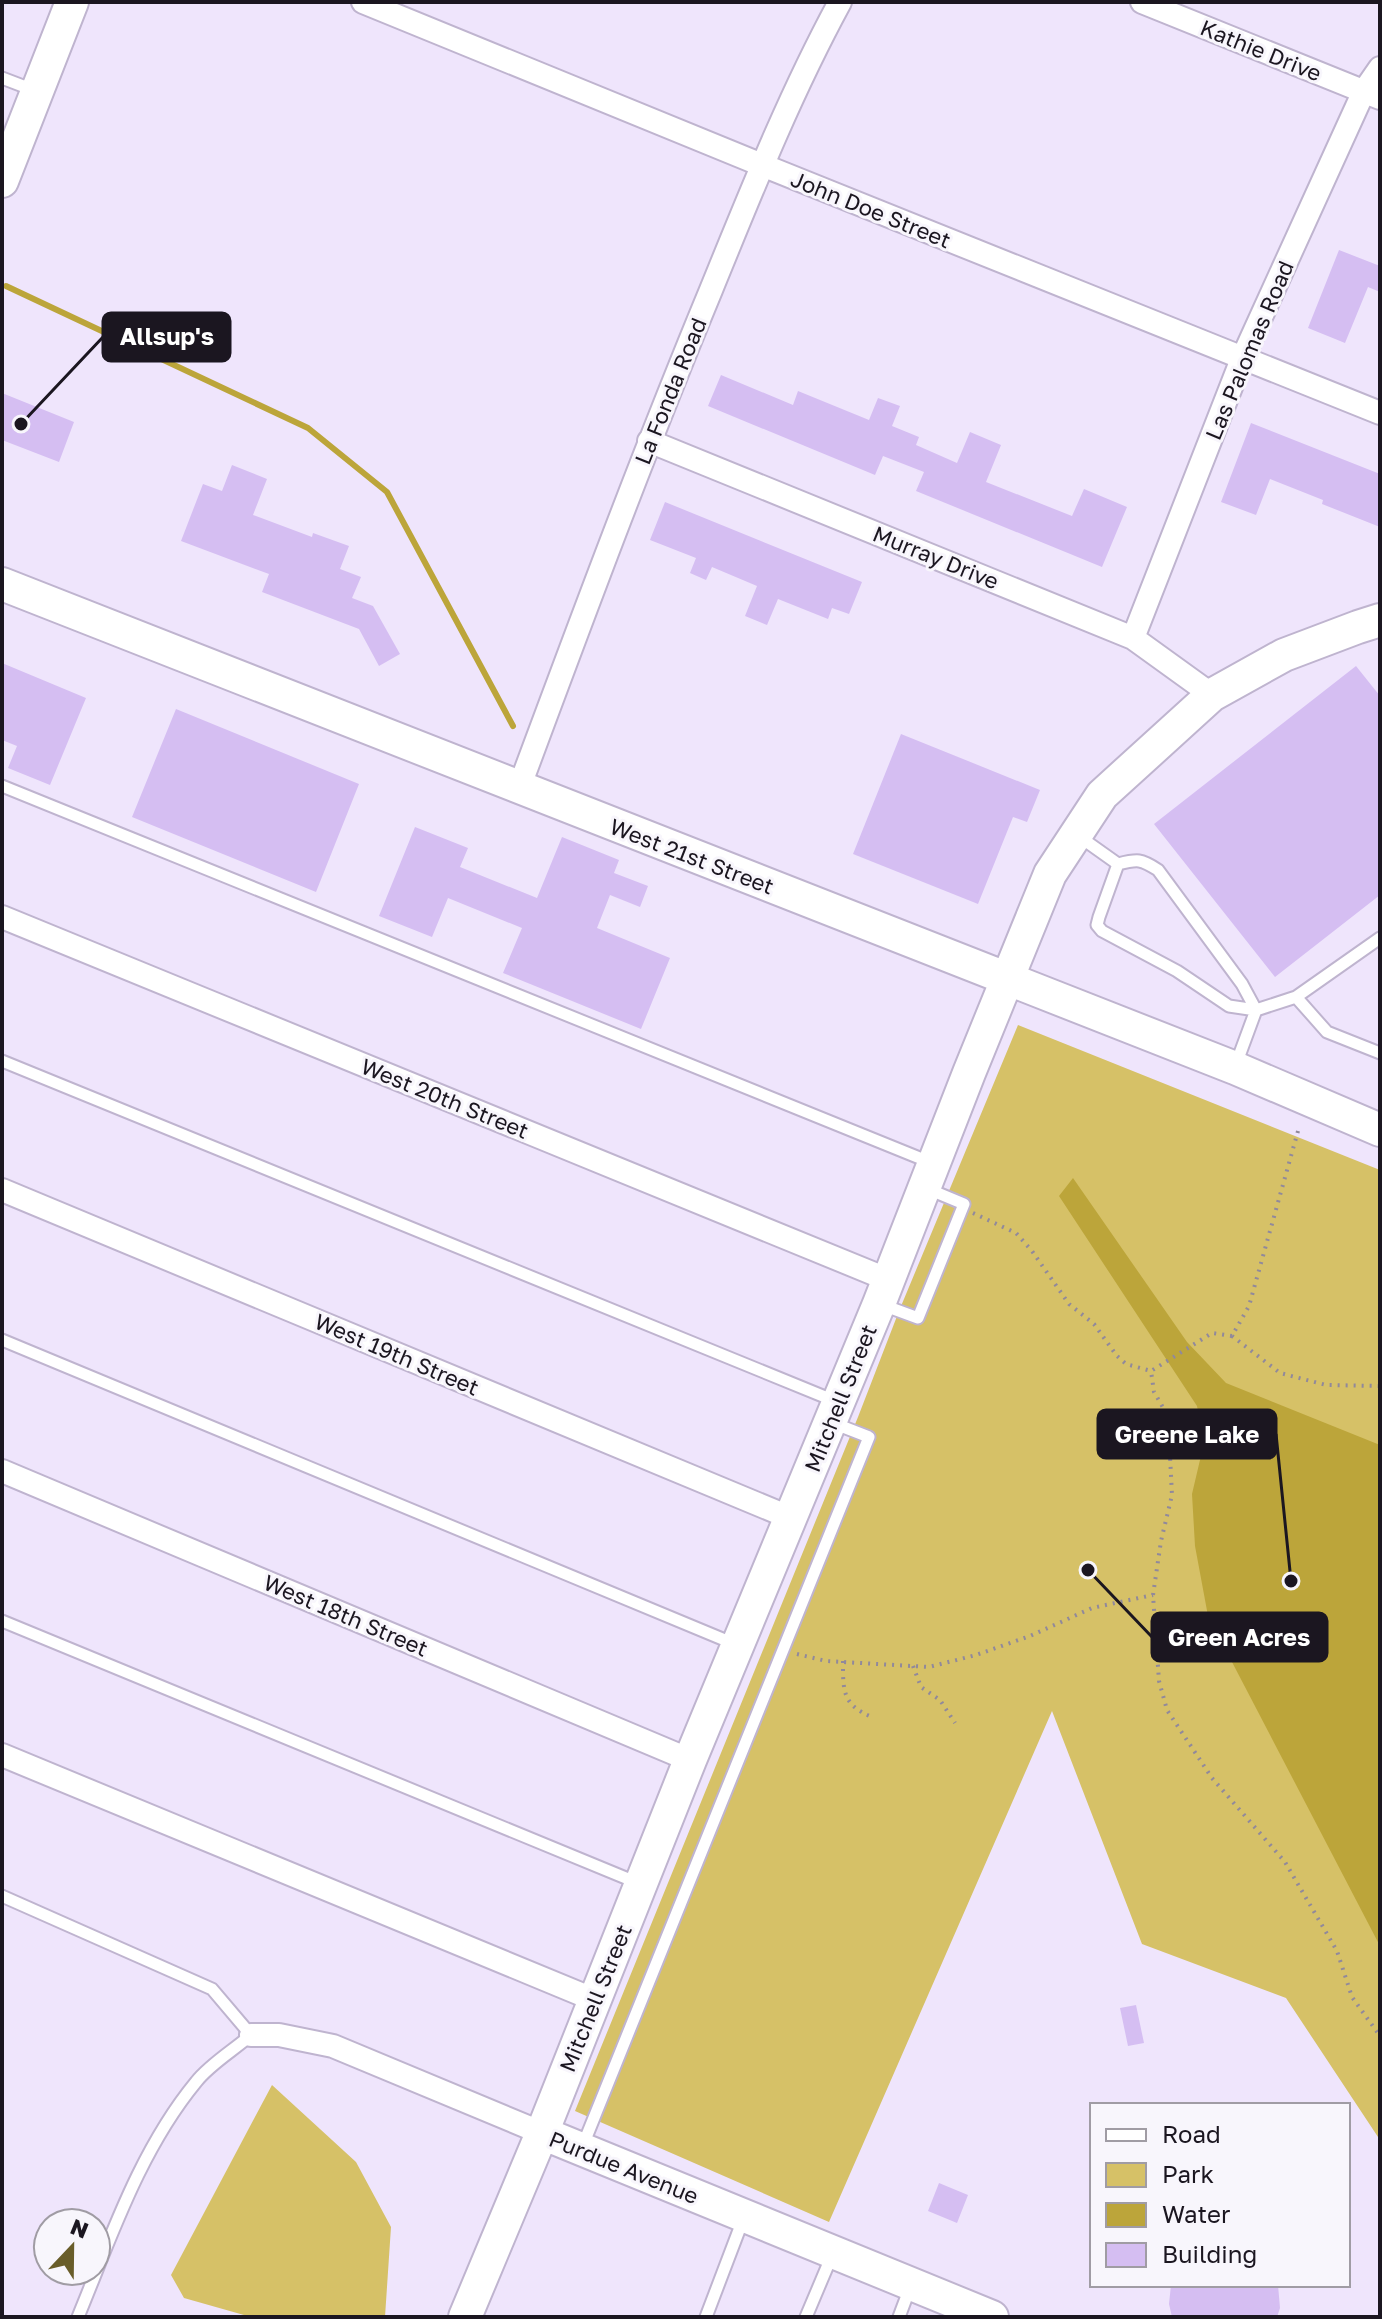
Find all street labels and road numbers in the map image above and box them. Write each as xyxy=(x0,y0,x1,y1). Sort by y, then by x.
street label: Kathie Drive xyxy=(1197,13,1325,87)
street label: John Doe Street xyxy=(787,165,955,253)
street label: Las Palomas Road xyxy=(1199,256,1299,444)
street label: La Fonda Road xyxy=(628,314,712,468)
street label: Murray Drive xyxy=(869,519,1003,595)
street label: West 21st Street xyxy=(606,812,778,900)
street label: West 20th Street xyxy=(357,1052,533,1144)
street label: West 19th Street xyxy=(311,1307,483,1401)
street label: Mitchell Street xyxy=(798,1320,882,1476)
street label: West 18th Street xyxy=(260,1568,432,1662)
street label: Mitchell Street xyxy=(553,1920,637,2076)
street label: Purdue Avenue xyxy=(545,2125,703,2209)

